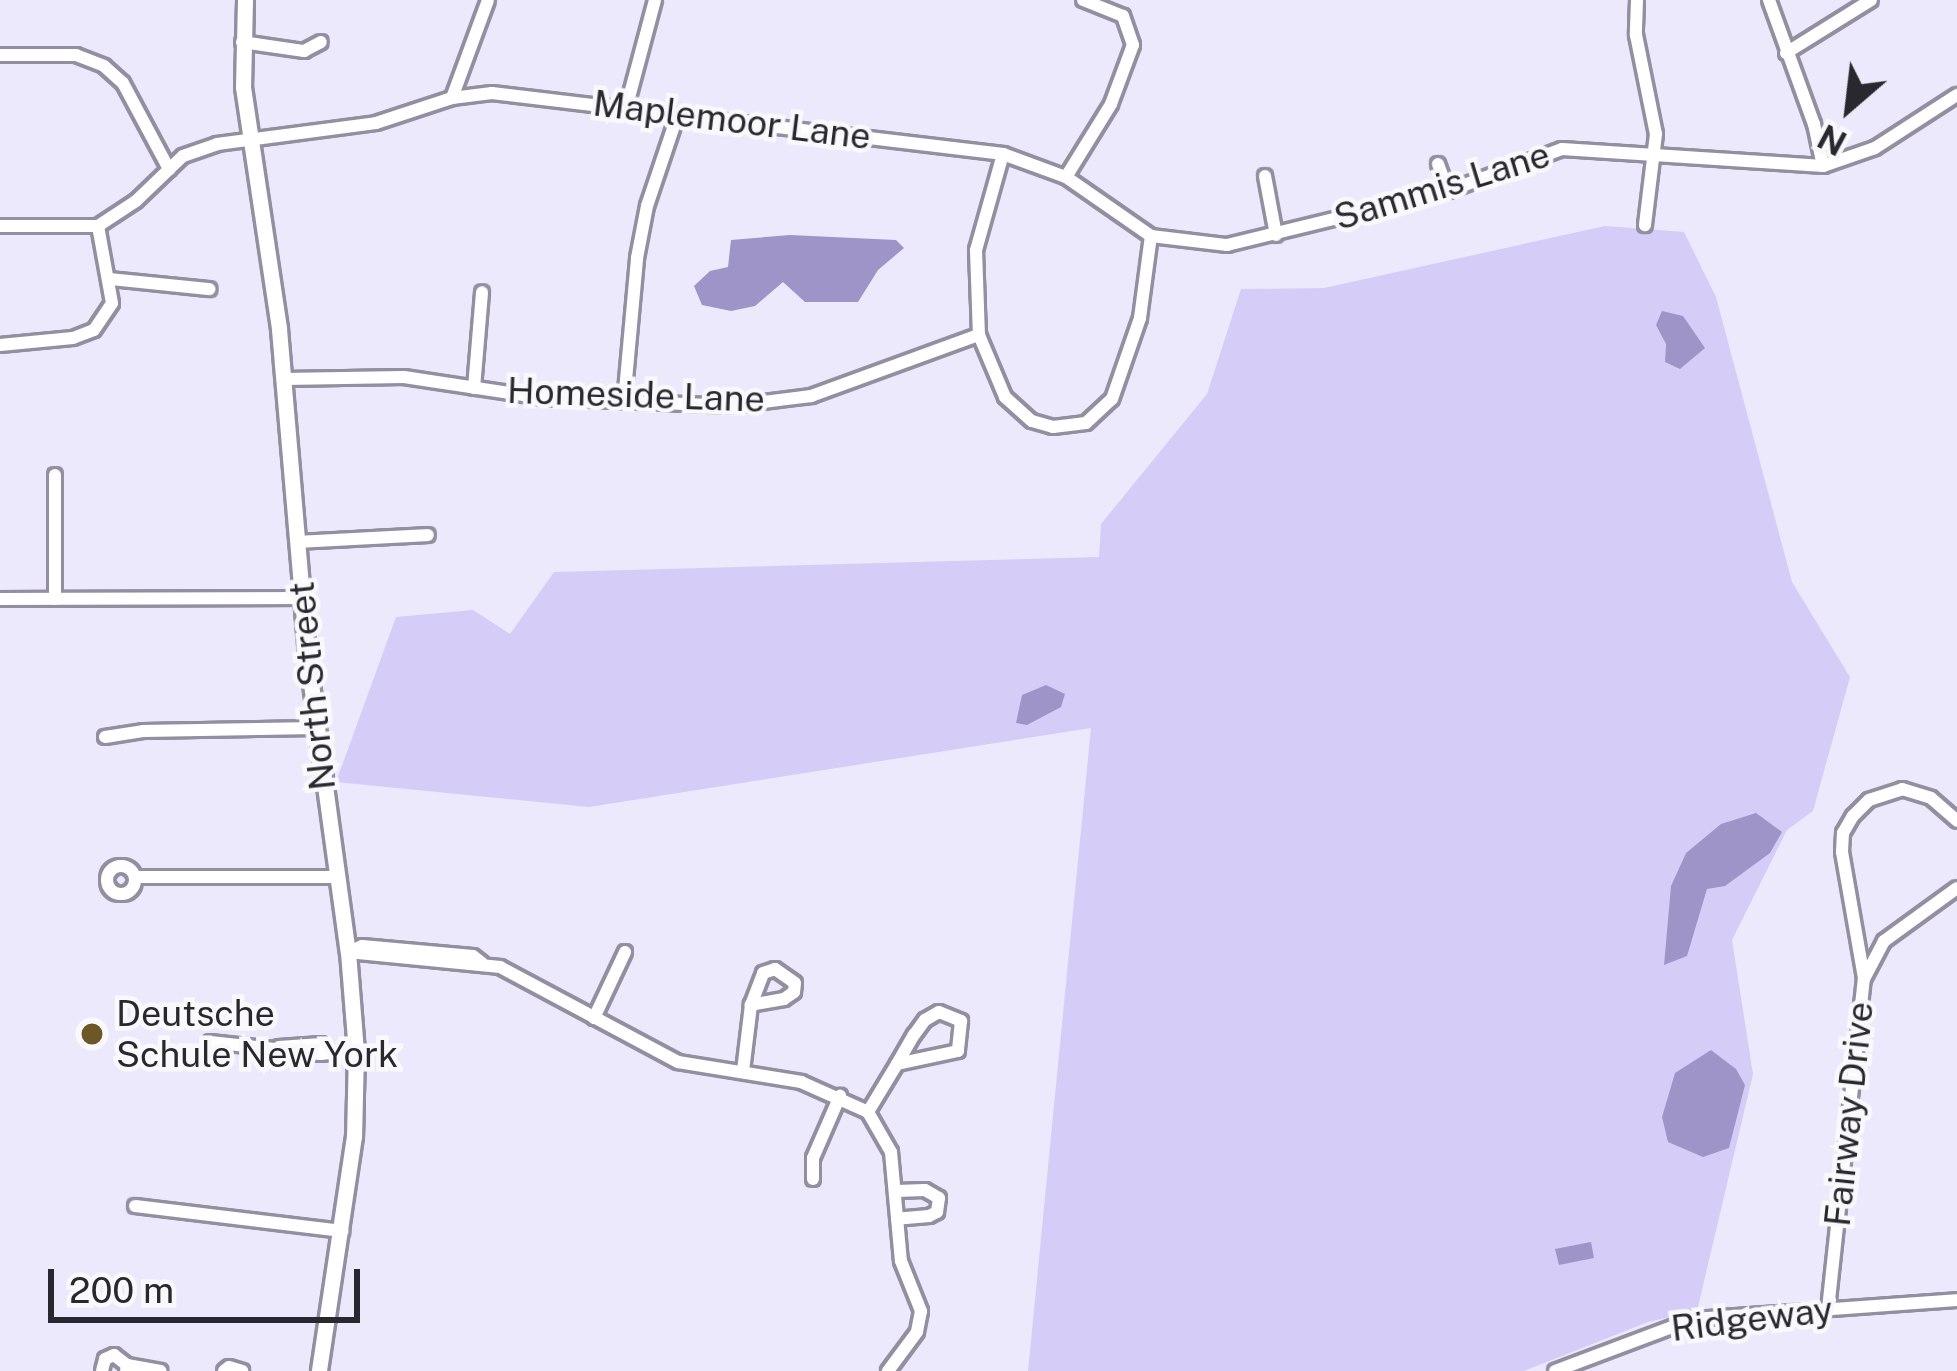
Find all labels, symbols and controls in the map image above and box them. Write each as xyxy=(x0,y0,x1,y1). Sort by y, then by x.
north arrow xyxy=(1789,48,1909,168)
street label: Maplemoor Lane xyxy=(591,82,873,158)
text: N xyxy=(1812,117,1852,163)
street label: Sammis Lane xyxy=(1329,133,1555,239)
street label: Homeside Lane xyxy=(506,369,766,421)
street label: North Street xyxy=(280,580,344,792)
place label: Deutsche Schule New York xyxy=(116,991,399,1076)
street label: Fairway Drive xyxy=(1816,999,1882,1229)
marker: Deutsche Schule New York xyxy=(79,1021,105,1047)
scale bar xyxy=(54,1245,366,1319)
text: 200 m xyxy=(69,1269,174,1311)
street label: Ridgeway xyxy=(1669,1288,1835,1350)

